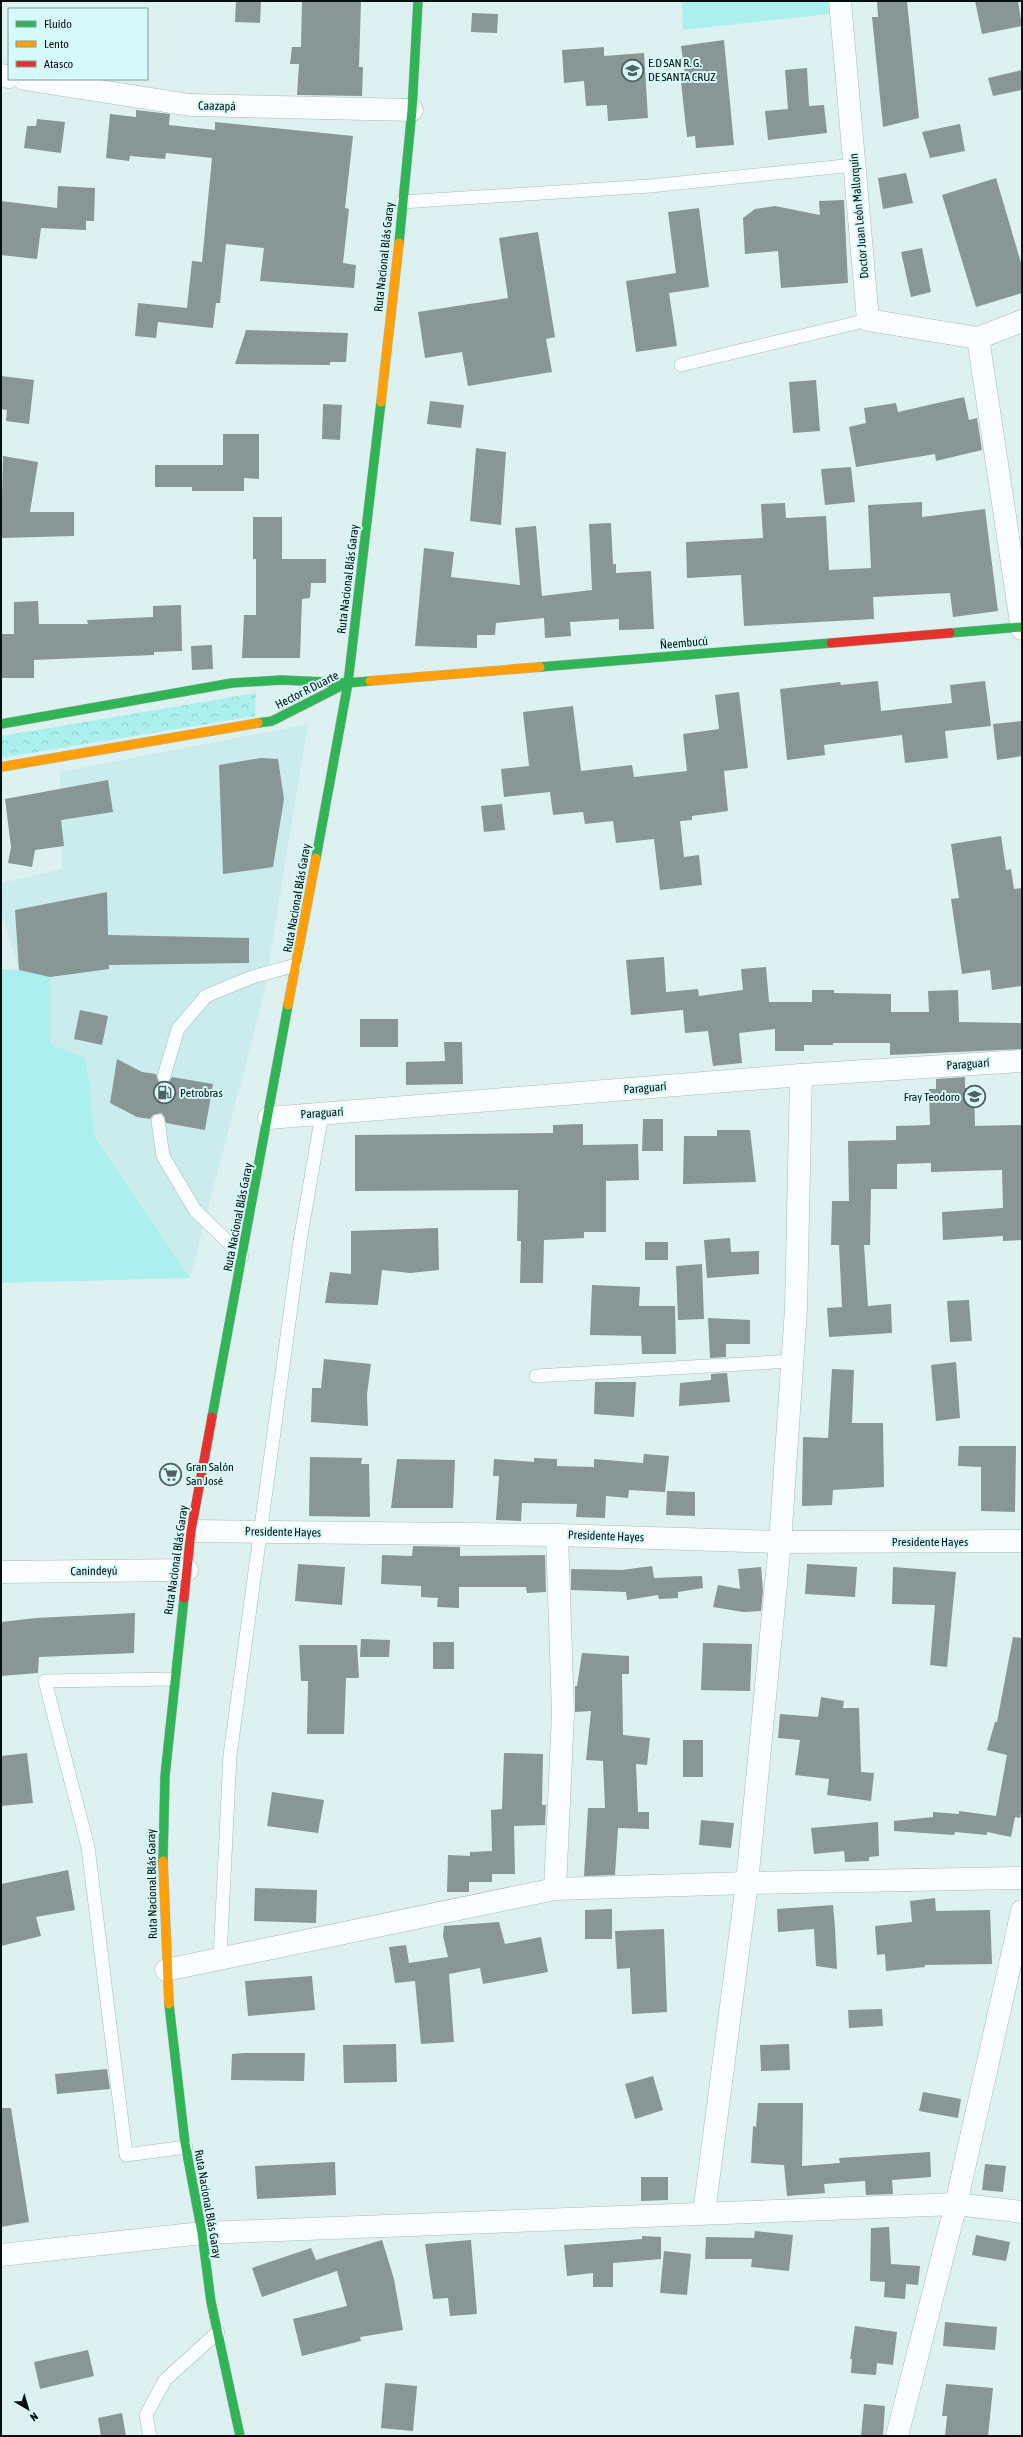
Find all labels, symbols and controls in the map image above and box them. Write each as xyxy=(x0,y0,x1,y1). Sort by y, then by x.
legend xyxy=(8,8,148,80)
text: Fluido xyxy=(44,17,72,31)
text: Lento xyxy=(44,37,69,51)
place label: E.D SAN R. G. DE SANTA CRUZ xyxy=(648,56,716,84)
text: Atasco xyxy=(44,57,74,71)
school or university icon: E.D SAN R. G. DE SANTA CRUZ xyxy=(619,57,645,83)
street label: Caazapá xyxy=(198,99,236,113)
street label: Doctor Juan León Mallorquín xyxy=(847,153,871,279)
street label: Ruta Nacional Blás Garay xyxy=(371,201,397,313)
street label: Ruta Nacional Blás Garay xyxy=(334,523,362,635)
street label: Ñeembucú xyxy=(659,634,709,652)
street label: Hector R Duarte xyxy=(273,668,341,712)
street label: Ruta Nacional Blás Garay xyxy=(281,842,313,954)
street label: Paraguarí xyxy=(946,1056,990,1072)
street label: Paraguarí xyxy=(623,1079,667,1097)
fuel station icon: Petrobras xyxy=(152,1080,178,1106)
school or university icon: Fray Teodoro xyxy=(962,1084,988,1110)
place label: Petrobras xyxy=(180,1086,223,1100)
place label: Fray Teodoro xyxy=(904,1090,960,1104)
street label: Paraguarí xyxy=(300,1105,344,1121)
street label: Ruta Nacional Blás Garay xyxy=(221,1161,255,1272)
place label: Gran Salón San José xyxy=(186,1460,234,1488)
supermarket icon: Gran Salón San José xyxy=(157,1461,183,1487)
street label: Ruta Nacional Blás Garay xyxy=(161,1504,191,1616)
street label: Presidente Hayes xyxy=(245,1524,321,1540)
street label: Presidente Hayes xyxy=(568,1528,644,1544)
street label: Presidente Hayes xyxy=(892,1535,968,1549)
street label: Canindeyú xyxy=(70,1564,118,1578)
street label: Ruta Nacional Blás Garay xyxy=(144,1829,160,1939)
street label: Ruta Nacional Blás Garay xyxy=(192,2148,224,2260)
north arrow xyxy=(8,2389,48,2429)
text: N xyxy=(28,2410,40,2424)

